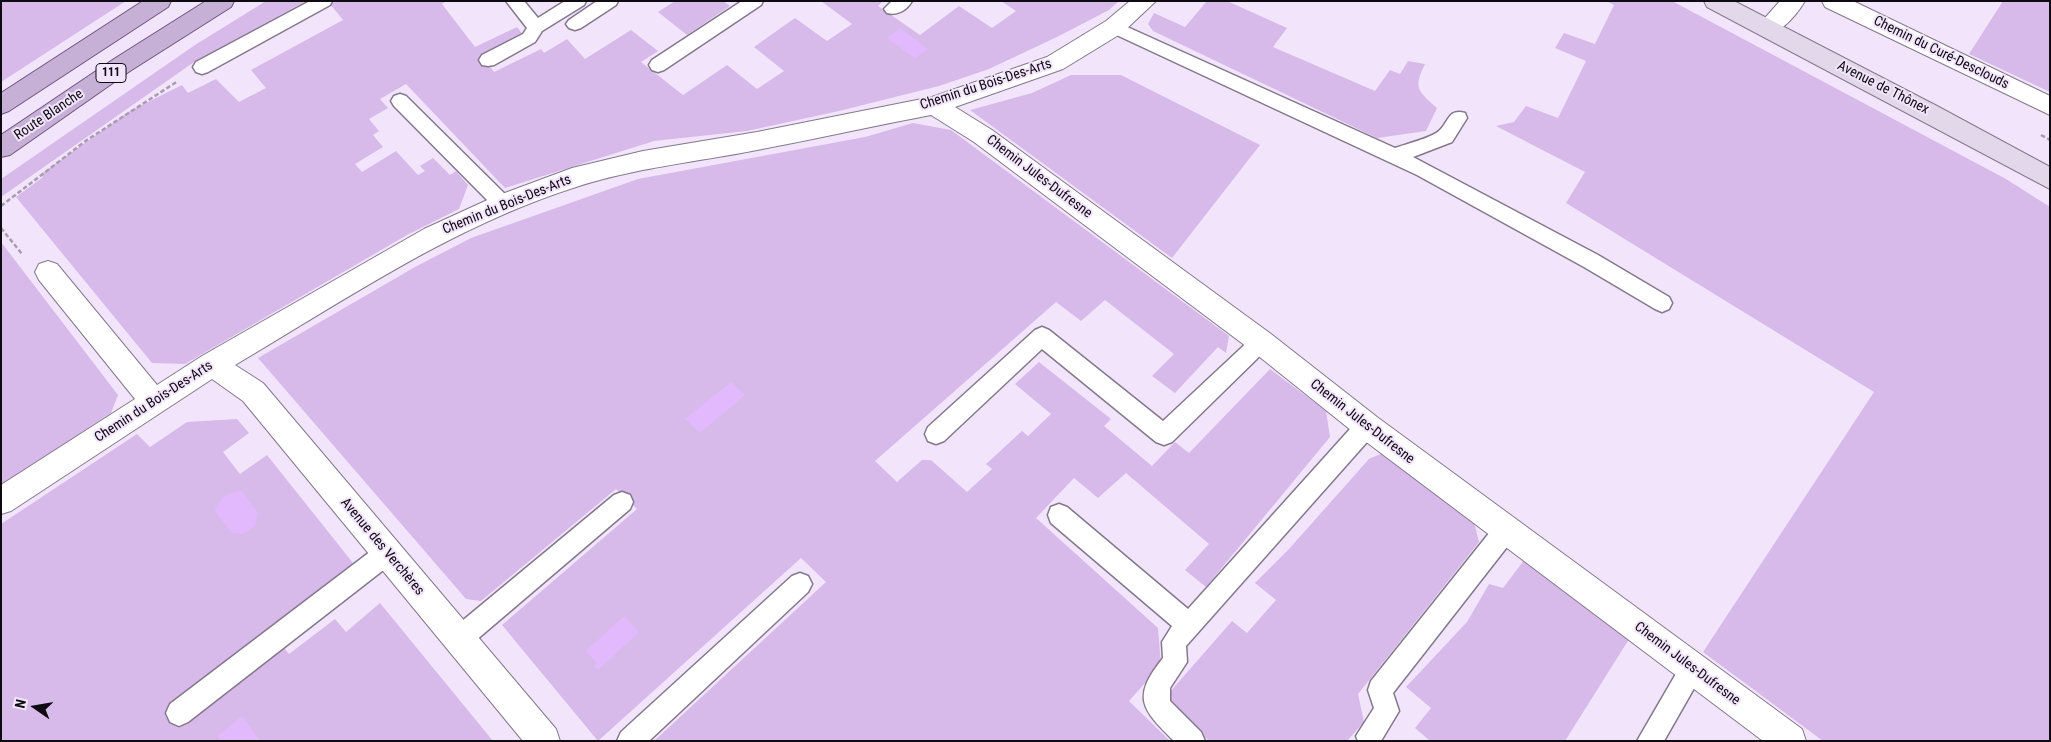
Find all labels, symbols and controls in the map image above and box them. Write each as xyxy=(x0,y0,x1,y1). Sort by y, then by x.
street label: Chemin du Curé-Desclouds xyxy=(1871,13,2011,93)
street label: Chemin du Bois-Des-Arts xyxy=(918,56,1054,114)
street label: Avenue de Thônex xyxy=(1834,58,1932,118)
road number: 111 xyxy=(96,64,126,82)
street label: Route Blanche xyxy=(11,86,87,144)
street label: Chemin Jules-Dufresne xyxy=(983,132,1095,222)
street label: Chemin du Bois-Des-Arts xyxy=(440,171,574,239)
street label: Chemin du Bois-Des-Arts xyxy=(92,358,216,446)
street label: Chemin Jules-Dufresne xyxy=(1306,376,1418,468)
street label: Avenue des Verchères xyxy=(336,495,428,599)
street label: Chemin Jules-Dufresne xyxy=(1631,619,1743,709)
north arrow xyxy=(10,682,60,732)
text: N xyxy=(12,698,29,710)

